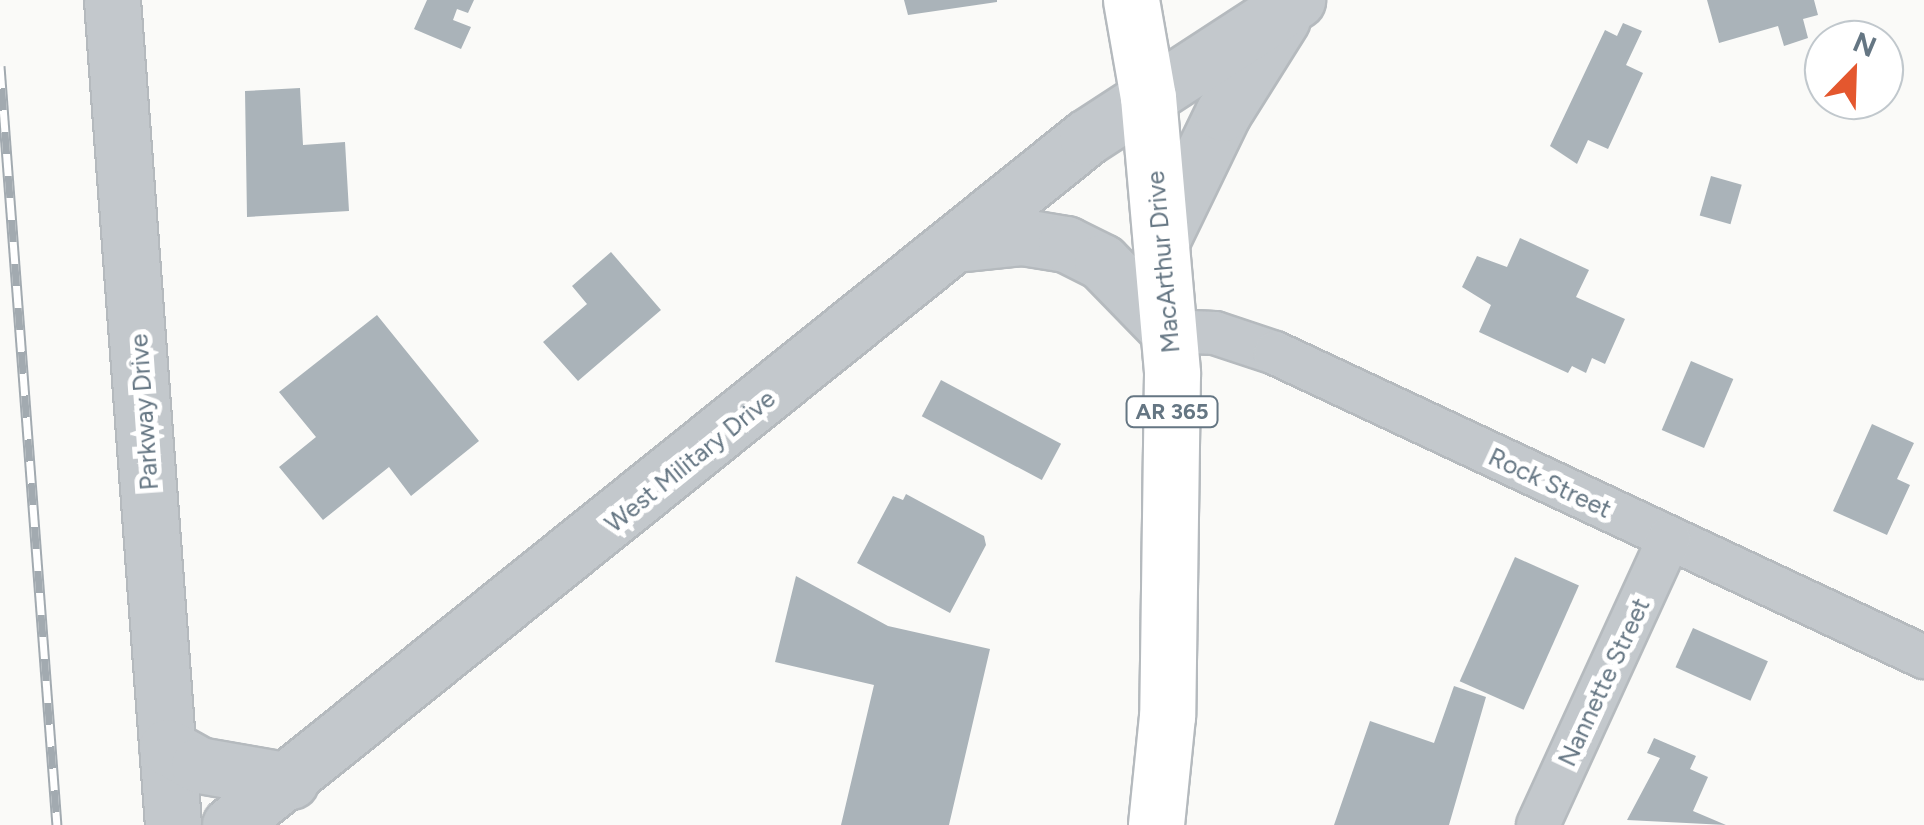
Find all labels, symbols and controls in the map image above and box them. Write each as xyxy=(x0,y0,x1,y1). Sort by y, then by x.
north arrow xyxy=(1804,20,1904,120)
text: N xyxy=(1848,24,1882,64)
street label: MacArthur Drive xyxy=(1140,170,1186,354)
street label: Parkway Drive xyxy=(124,333,164,491)
street label: West Military Drive xyxy=(599,383,781,539)
road number: AR 365 xyxy=(1124,395,1220,429)
street label: Rock Street xyxy=(1484,442,1616,524)
street label: Nannette Street xyxy=(1552,593,1656,771)

